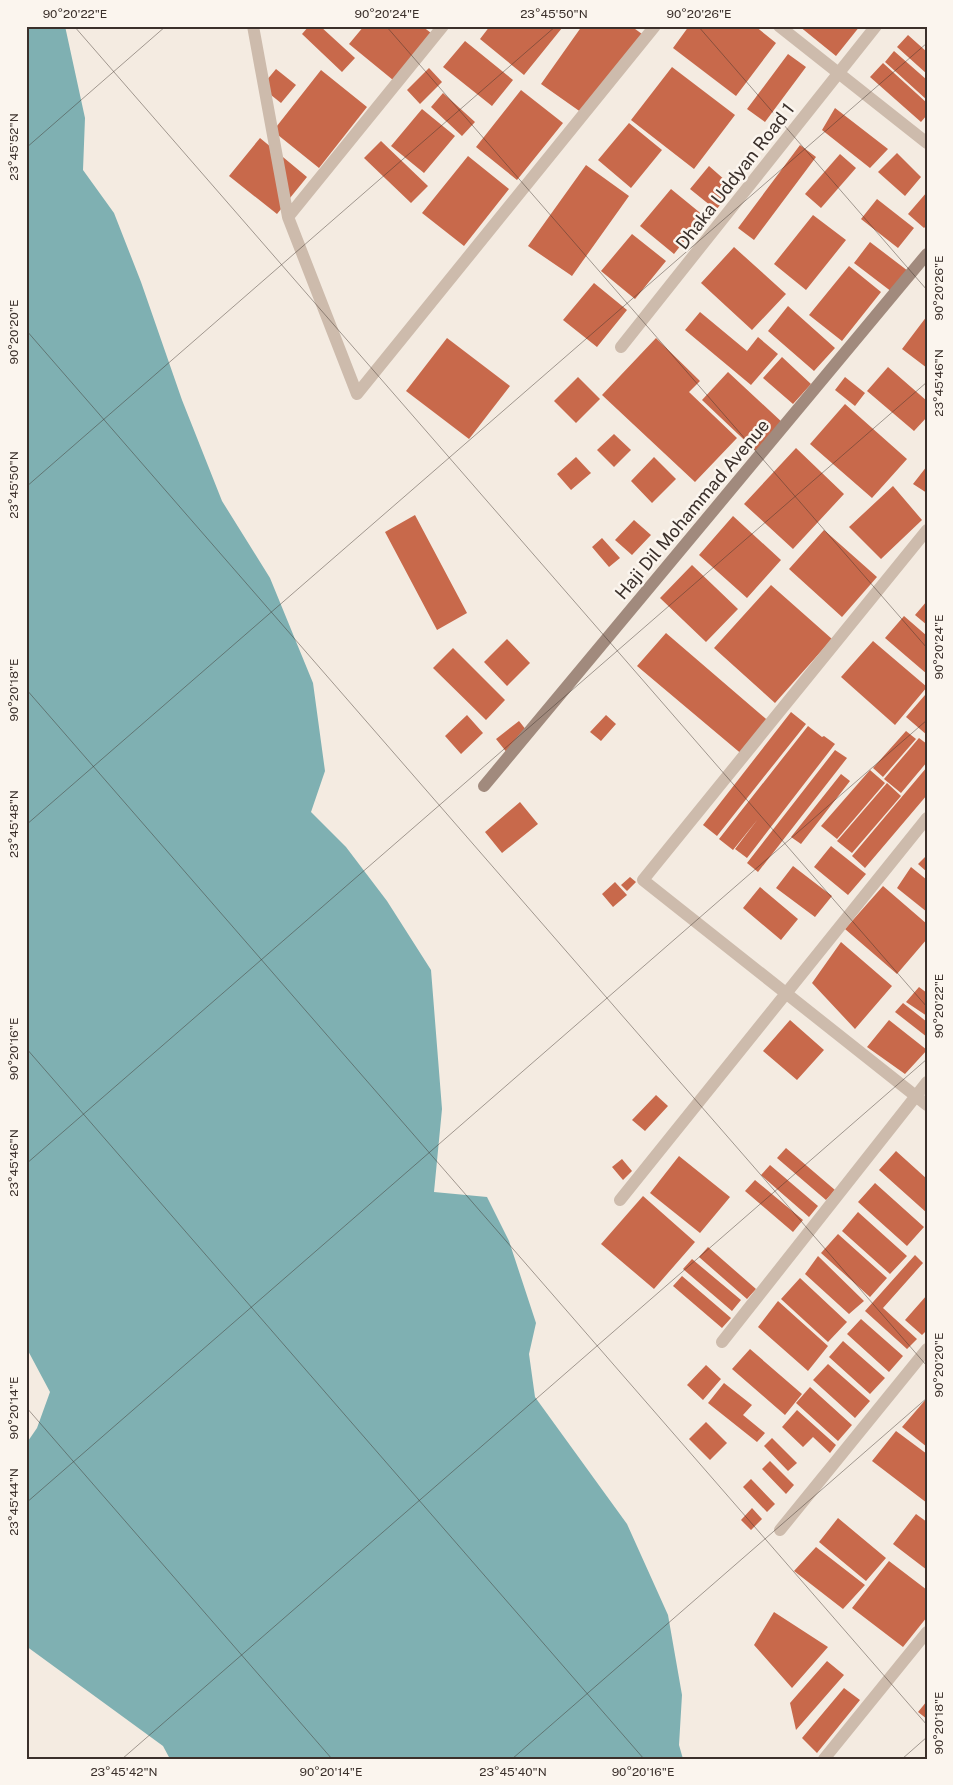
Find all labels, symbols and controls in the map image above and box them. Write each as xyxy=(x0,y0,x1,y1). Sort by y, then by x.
text: 90°20'22"E xyxy=(43,7,107,21)
text: 90°20'24"E xyxy=(354,7,420,21)
text: 23°45'50"N xyxy=(520,7,588,21)
text: 90°20'26"E xyxy=(667,7,731,21)
street label: Dhaka Uddyan Road 1 xyxy=(671,99,799,253)
text: 23°45'52"N xyxy=(7,113,21,181)
text: 90°20'26"E xyxy=(932,256,946,320)
text: 90°20'20"E xyxy=(7,300,21,364)
text: 23°45'46"N xyxy=(932,349,946,417)
street label: Haji Dil Mohammad Avenue xyxy=(611,415,773,603)
text: 23°45'50"N xyxy=(7,451,21,519)
text: 90°20'24"E xyxy=(932,614,946,680)
text: 90°20'18"E xyxy=(7,659,21,722)
text: 23°45'48"N xyxy=(7,790,21,858)
text: 90°20'22"E xyxy=(932,974,946,1038)
text: 90°20'16"E xyxy=(7,1018,21,1080)
text: 23°45'46"N xyxy=(7,1129,21,1197)
text: 90°20'20"E xyxy=(932,1333,946,1397)
text: 90°20'14"E xyxy=(7,1377,21,1439)
text: 23°45'44"N xyxy=(7,1468,21,1536)
text: 90°20'18"E xyxy=(932,1692,946,1755)
text: 23°45'42"N xyxy=(90,1765,158,1779)
text: 90°20'14"E xyxy=(300,1765,362,1779)
text: 23°45'40"N xyxy=(479,1765,547,1779)
text: 90°20'16"E xyxy=(612,1765,674,1779)

